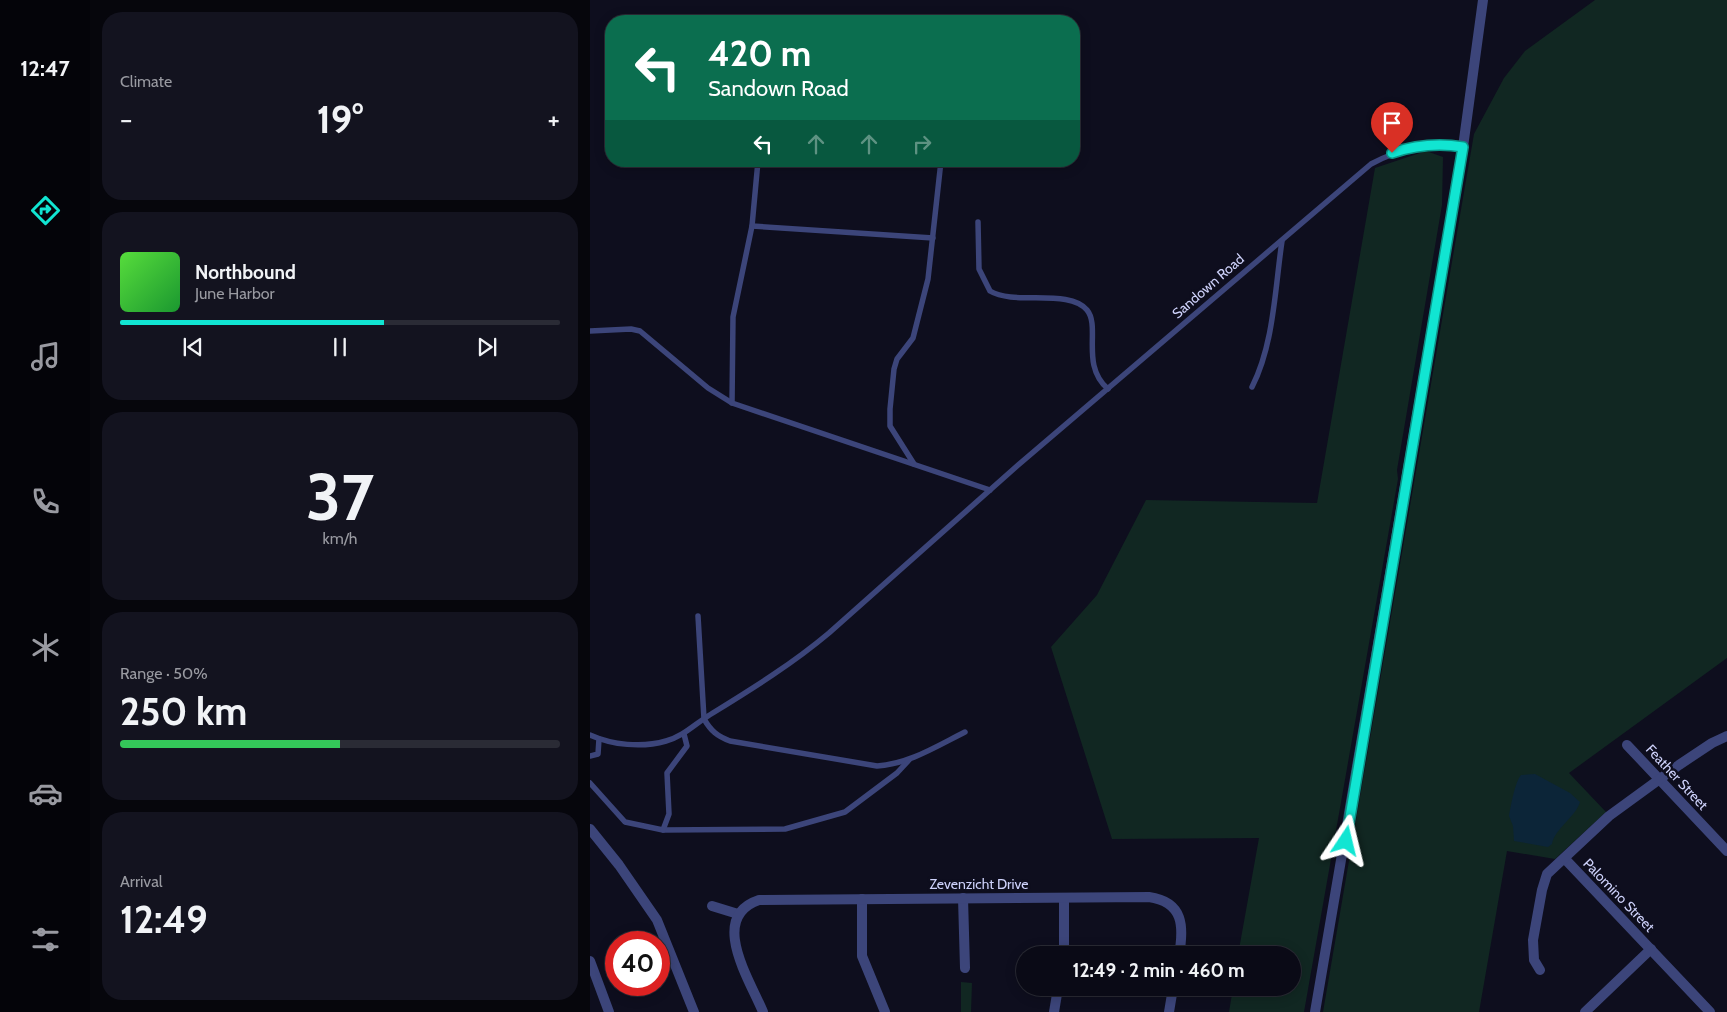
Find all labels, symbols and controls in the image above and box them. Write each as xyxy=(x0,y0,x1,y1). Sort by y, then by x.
text: 420 m xyxy=(708,32,811,75)
icon: left xyxy=(625,35,690,100)
text: 12:47 xyxy=(20,55,70,82)
text: Climate xyxy=(120,72,172,91)
text: Sandown Road xyxy=(708,75,849,102)
text: 19° xyxy=(317,96,363,143)
text: − xyxy=(120,102,132,136)
text: + xyxy=(548,102,560,136)
pin xyxy=(1371,102,1413,153)
icon: arrive xyxy=(1378,109,1406,137)
icon: left xyxy=(749,130,777,158)
icon: ahead xyxy=(802,130,830,158)
icon: ahead xyxy=(855,130,883,158)
icon: right xyxy=(908,130,936,158)
icon: directions xyxy=(28,193,63,228)
street label: Sandown Road xyxy=(1168,250,1248,322)
text: Northbound xyxy=(195,261,296,284)
text: June Harbor xyxy=(195,284,275,303)
icon: previous xyxy=(179,333,207,361)
icon: pause xyxy=(326,333,354,361)
icon: next xyxy=(473,333,501,361)
icon: music xyxy=(28,339,63,374)
text: 37 xyxy=(306,457,374,536)
icon: phone xyxy=(28,484,63,519)
text: km/h xyxy=(322,529,358,548)
icon: climate xyxy=(28,630,63,665)
text: Range · 50% xyxy=(120,664,208,683)
text: 250 km xyxy=(120,688,247,735)
street label: Feather Street xyxy=(1642,740,1712,814)
icon: car xyxy=(28,776,63,811)
position arrow xyxy=(1319,814,1371,866)
street label: Palomino Street xyxy=(1579,854,1659,936)
text: Arrival xyxy=(120,872,163,891)
street label: Zevenzicht Drive xyxy=(930,875,1028,893)
text: 12:49 xyxy=(120,896,208,943)
icon: filters xyxy=(28,922,63,957)
speed limit sign: 40 xyxy=(605,931,670,996)
text: 12:49 · 2 min · 460 m xyxy=(1072,959,1245,982)

